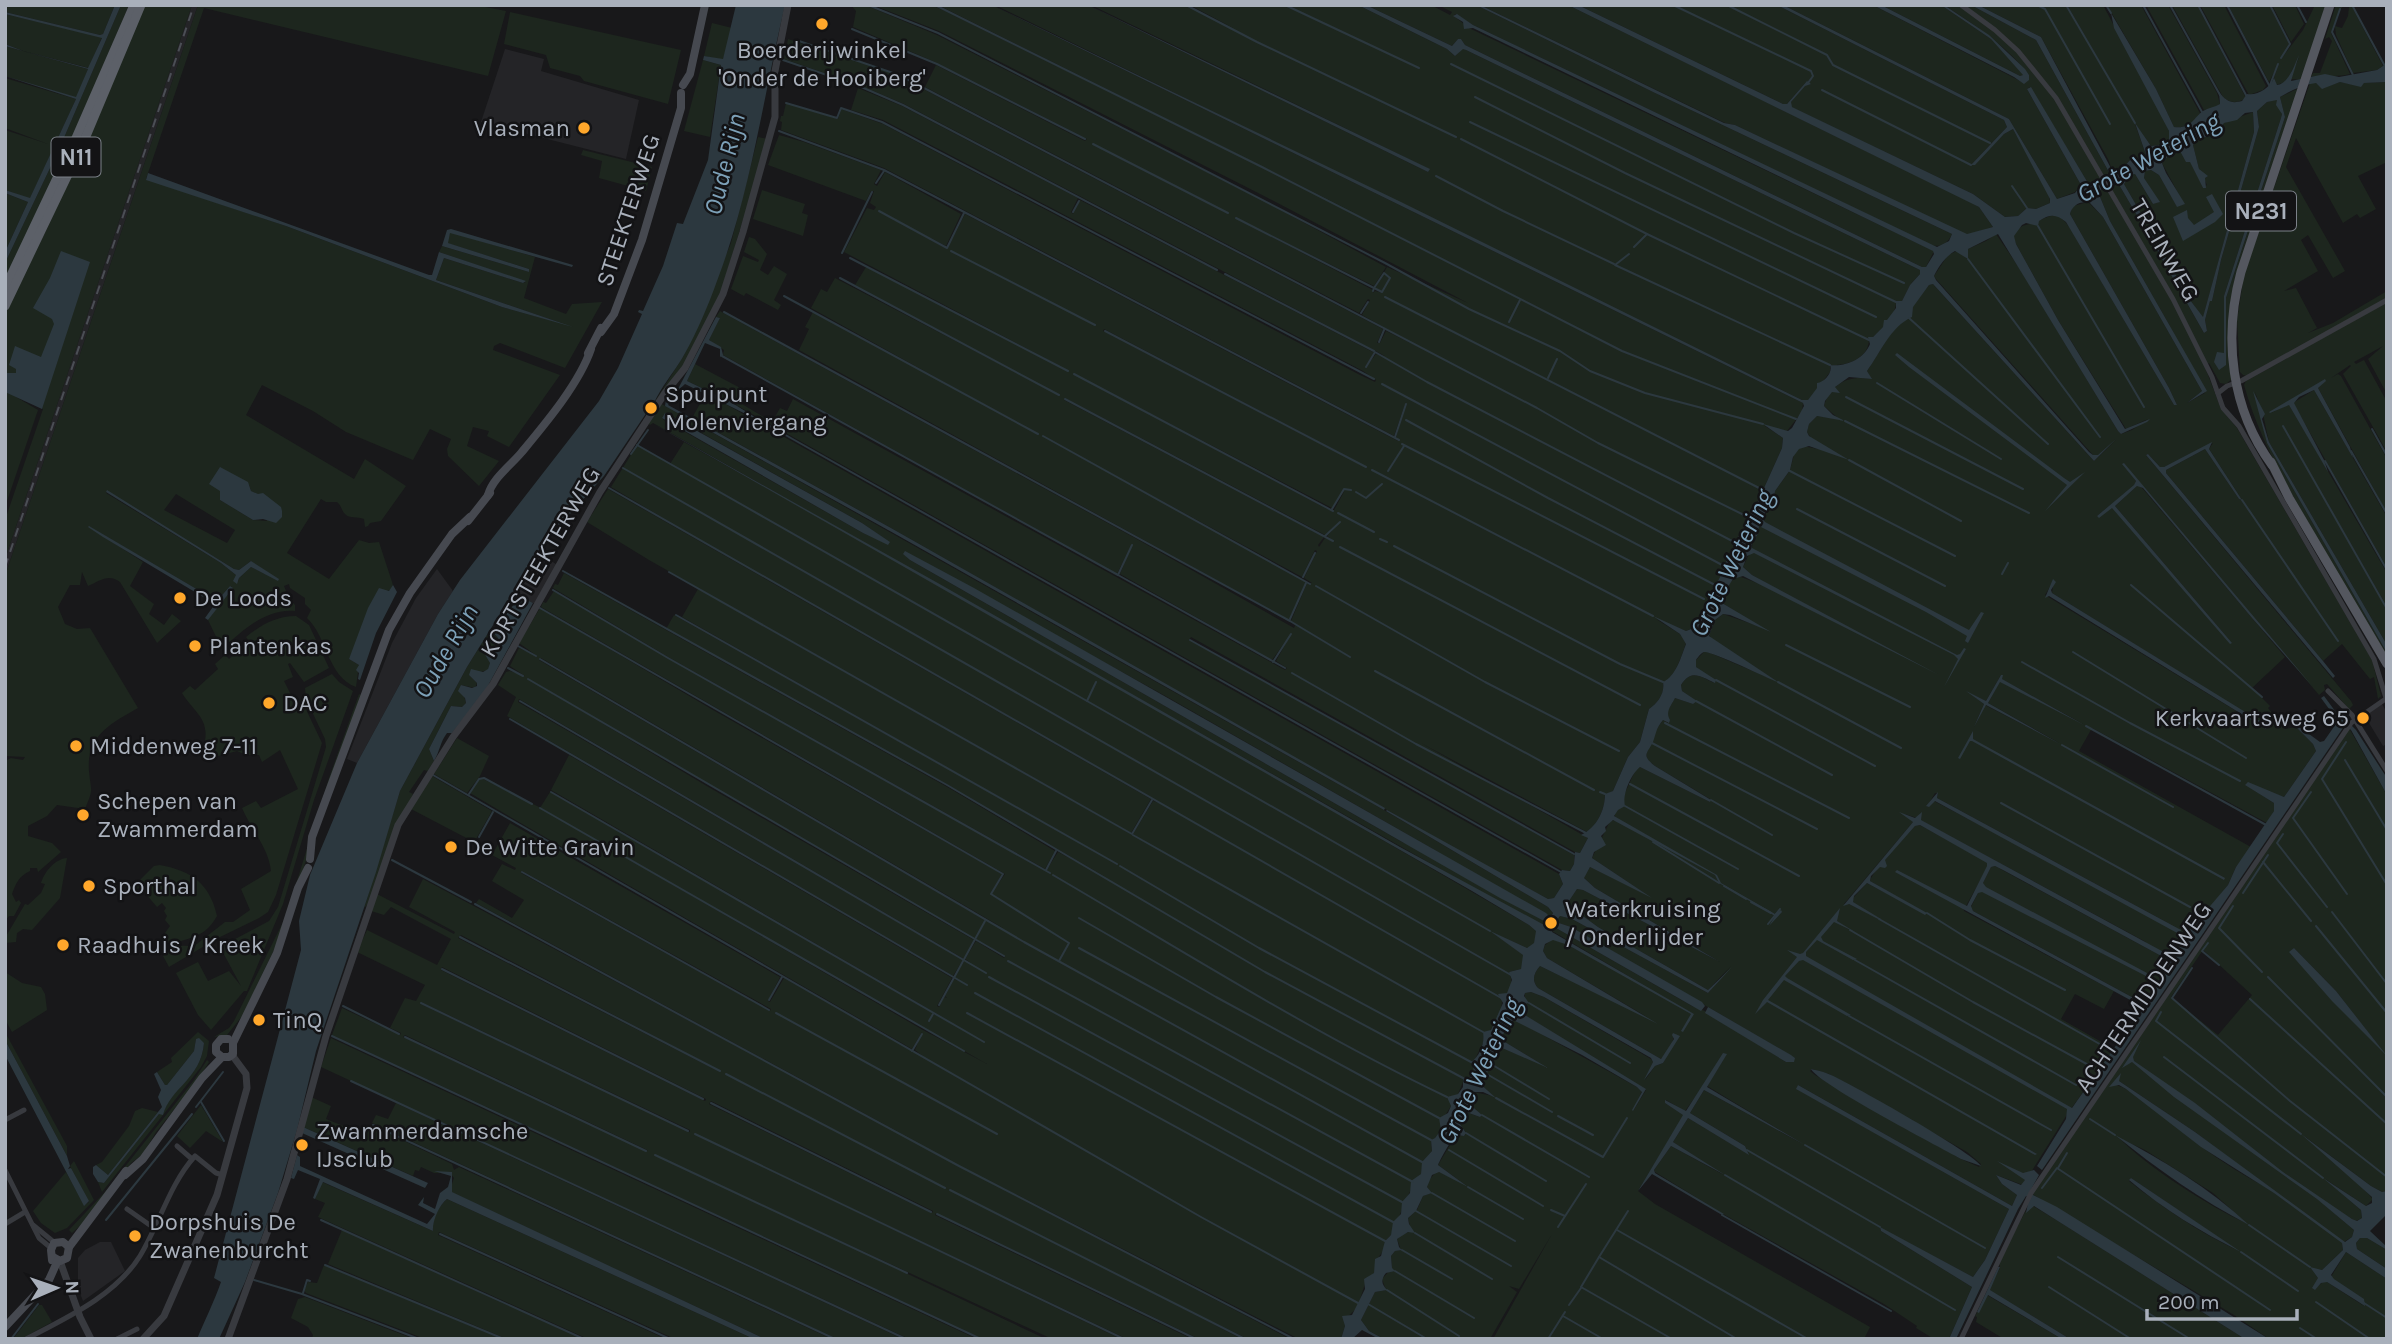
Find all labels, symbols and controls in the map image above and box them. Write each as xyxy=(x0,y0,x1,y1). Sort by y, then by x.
marker: Boerderijwinkel 'Onder de Hooiberg' xyxy=(814,16,830,32)
place label: Boerderijwinkel 'Onder de Hooiberg' xyxy=(718,36,926,92)
water label: Grote Wetering xyxy=(2071,104,2227,210)
water label: Oude Rijn xyxy=(697,110,752,218)
place label: Vlasman xyxy=(474,114,570,142)
marker: Vlasman xyxy=(576,120,592,136)
street label: STEEKTERWEG xyxy=(590,130,666,290)
road number: N11 xyxy=(52,138,100,176)
road number: N231 xyxy=(2226,192,2296,230)
street label: TREINWEG xyxy=(2124,194,2206,306)
place label: Spuipunt Molenviergang xyxy=(665,380,827,436)
marker: Spuipunt Molenviergang xyxy=(643,400,659,416)
street label: KORTSTEEKTERWEG xyxy=(474,462,606,662)
water label: Grote Wetering xyxy=(1683,483,1781,642)
place label: De Loods xyxy=(194,584,292,612)
marker: De Loods xyxy=(172,590,188,606)
water label: Oude Rijn xyxy=(406,599,485,704)
place label: Plantenkas xyxy=(209,632,332,660)
marker: Plantenkas xyxy=(187,638,203,654)
place label: DAC xyxy=(283,689,327,717)
marker: DAC xyxy=(261,695,277,711)
place label: Kerkvaartsweg 65 xyxy=(2155,704,2349,732)
marker: Kerkvaartsweg 65 xyxy=(2355,710,2371,726)
place label: Middenweg 7-11 xyxy=(90,732,257,760)
marker: Middenweg 7-11 xyxy=(68,738,84,754)
place label: Schepen van Zwammerdam xyxy=(97,787,258,843)
marker: Schepen van Zwammerdam xyxy=(75,807,91,823)
place label: De Witte Gravin xyxy=(465,833,635,861)
marker: De Witte Gravin xyxy=(443,839,459,855)
place label: Sporthal xyxy=(103,872,197,900)
marker: Sporthal xyxy=(81,878,97,894)
place label: Waterkruising / Onderlijder xyxy=(1565,895,1721,951)
street label: ACHTERMIDDENWEG xyxy=(2069,896,2217,1098)
marker: Waterkruising / Onderlijder xyxy=(1543,915,1559,931)
place label: Raadhuis / Kreek xyxy=(77,931,264,959)
marker: Raadhuis / Kreek xyxy=(55,937,71,953)
water label: Grote Wetering xyxy=(1431,991,1529,1150)
place label: TinQ xyxy=(273,1006,322,1034)
marker: TinQ xyxy=(251,1012,267,1028)
place label: Zwammerdamsche IJsclub xyxy=(316,1117,528,1173)
marker: Zwammerdamsche IJsclub xyxy=(294,1137,310,1153)
place label: Dorpshuis De Zwanenburcht xyxy=(149,1208,308,1264)
marker: Dorpshuis De Zwanenburcht xyxy=(127,1228,143,1244)
north arrow xyxy=(21,1253,91,1323)
scale bar xyxy=(2147,1278,2298,1322)
text: N xyxy=(61,1280,83,1295)
text: 200 m xyxy=(2158,1290,2220,1314)

